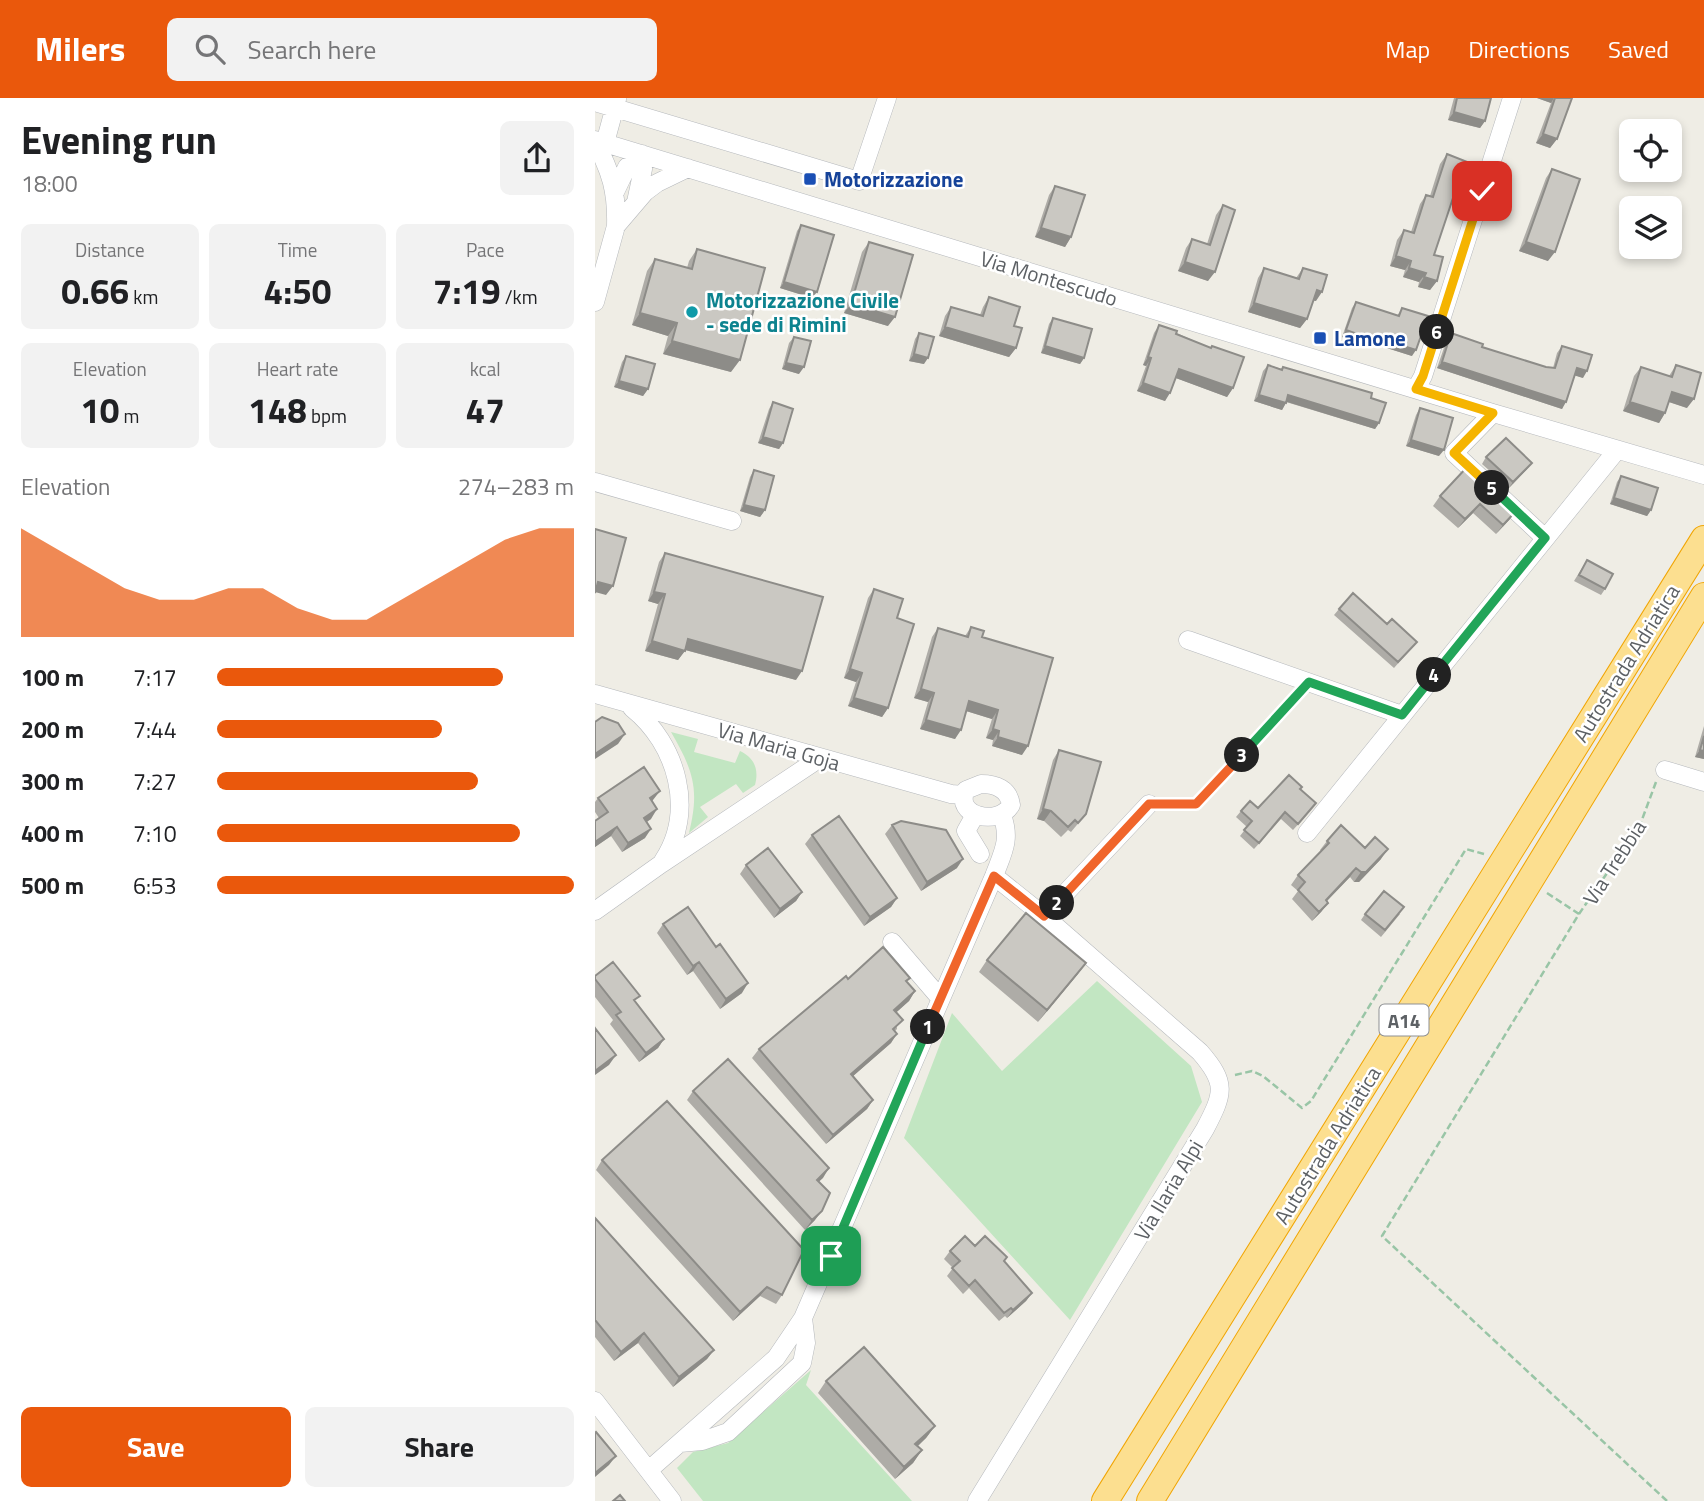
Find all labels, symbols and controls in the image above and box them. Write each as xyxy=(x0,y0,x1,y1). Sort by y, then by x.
search box xyxy=(167,18,657,81)
text: Milers xyxy=(35,24,125,74)
icon: search xyxy=(191,30,229,68)
text: Search here xyxy=(247,30,376,69)
text: Map xyxy=(1385,31,1430,67)
text: Directions xyxy=(1468,31,1570,67)
text: Saved xyxy=(1608,31,1669,67)
text: Evening run xyxy=(21,111,217,169)
map controls xyxy=(1619,119,1682,259)
button: locate xyxy=(1619,119,1682,182)
button: share xyxy=(500,121,574,195)
pin xyxy=(1452,161,1512,221)
place label: Motorizzazione xyxy=(824,163,963,195)
text: 18:00 xyxy=(21,166,78,201)
marker: Motorizzazione xyxy=(802,171,818,187)
icon: check xyxy=(1463,172,1501,210)
button: layers xyxy=(1619,196,1682,259)
text: Distance xyxy=(75,235,145,264)
text: Time xyxy=(278,235,317,264)
text: Pace xyxy=(466,235,504,264)
street label: Via Montescudo xyxy=(976,242,1122,314)
text: 0.66 xyxy=(61,264,129,318)
text: 4:50 xyxy=(264,264,331,318)
text: 7:19 xyxy=(433,264,501,318)
text: km xyxy=(129,282,158,311)
text: /km xyxy=(501,282,538,311)
place label: Motorizzazione Civile - sede di Rimini xyxy=(706,284,899,340)
marker: Motorizzazione Civile - sede di Rimini xyxy=(684,304,700,320)
pin: 6 xyxy=(1419,314,1455,350)
text: 6 xyxy=(1431,317,1442,346)
place label: Lamone xyxy=(1334,322,1406,354)
marker: Lamone xyxy=(1312,330,1328,346)
text: Elevation xyxy=(73,354,147,383)
text: Heart rate xyxy=(257,354,338,383)
text: kcal xyxy=(470,354,501,383)
text: 10 xyxy=(80,383,119,437)
text: 148 xyxy=(248,383,307,437)
text: 47 xyxy=(466,383,505,437)
text: m xyxy=(119,401,139,430)
text: bpm xyxy=(307,401,347,430)
text: Elevation xyxy=(21,469,110,504)
text: 274–283 m xyxy=(458,469,574,504)
pin: 5 xyxy=(1475,470,1509,506)
text: 5 xyxy=(1486,473,1497,502)
street label: Autostrada Adriatica xyxy=(1565,577,1688,748)
pin: 4 xyxy=(1417,658,1451,692)
text: 100 m xyxy=(21,660,84,695)
text: 7:17 xyxy=(133,660,177,695)
text: 4 xyxy=(1428,660,1439,689)
text: 200 m xyxy=(21,712,84,747)
text: 7:44 xyxy=(133,712,177,747)
street label: Via Maria Goja xyxy=(714,713,845,779)
pin: 3 xyxy=(1225,738,1259,772)
text: 3 xyxy=(1236,740,1247,769)
text: 300 m xyxy=(21,764,84,799)
text: 7:27 xyxy=(133,764,177,799)
street label: Via Trebbia xyxy=(1574,813,1654,911)
text: 400 m xyxy=(21,816,84,851)
text: 7:10 xyxy=(133,816,177,851)
text: 500 m xyxy=(21,868,84,903)
text: 6:53 xyxy=(133,868,177,903)
pin: 2 xyxy=(1039,886,1075,920)
text: 2 xyxy=(1051,888,1062,917)
road number: A14 xyxy=(1379,1004,1429,1036)
pin: 1 xyxy=(911,1010,945,1044)
text: 1 xyxy=(922,1012,933,1041)
street label: Autostrada Adriatica xyxy=(1266,1059,1389,1230)
street label: Via Ilaria Alpi xyxy=(1125,1134,1211,1246)
pin xyxy=(801,1226,861,1286)
icon: arrive xyxy=(812,1237,850,1275)
button: Save xyxy=(21,1407,291,1487)
button: Share xyxy=(305,1407,574,1487)

